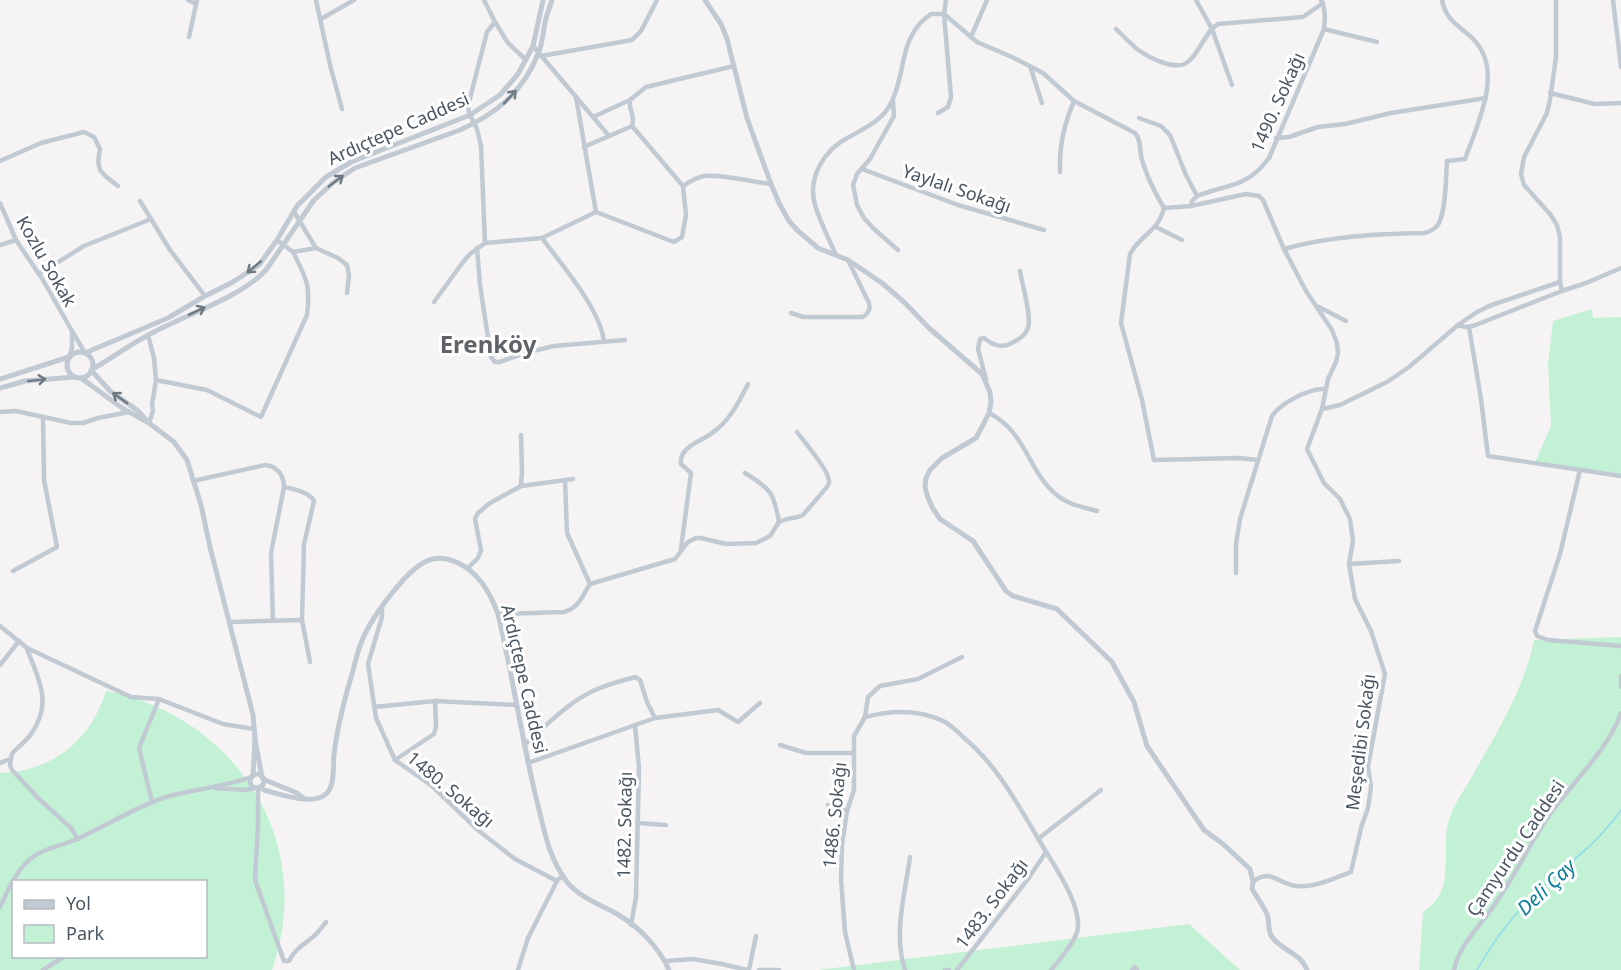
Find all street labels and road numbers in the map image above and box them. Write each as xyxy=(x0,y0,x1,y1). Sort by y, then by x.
street label: 1490. Sokağı xyxy=(1244,48,1310,156)
street label: Ardıçtepe Caddesi xyxy=(323,86,473,170)
street label: Yaylalı Sokağı xyxy=(899,158,1015,218)
street label: Kozlu Sokak xyxy=(11,211,83,311)
street label: Ardıçtepe Caddesi xyxy=(496,602,554,756)
street label: Meşedibi Sokağı xyxy=(1340,672,1380,812)
street label: 1480. Sokağı xyxy=(402,745,500,833)
street label: 1486. Sokağı xyxy=(816,761,852,869)
street label: 1482. Sokağı xyxy=(611,771,637,879)
street label: Çamyurdu Caddesi xyxy=(1460,775,1570,921)
street label: 1483. Sokağı xyxy=(949,853,1033,953)

